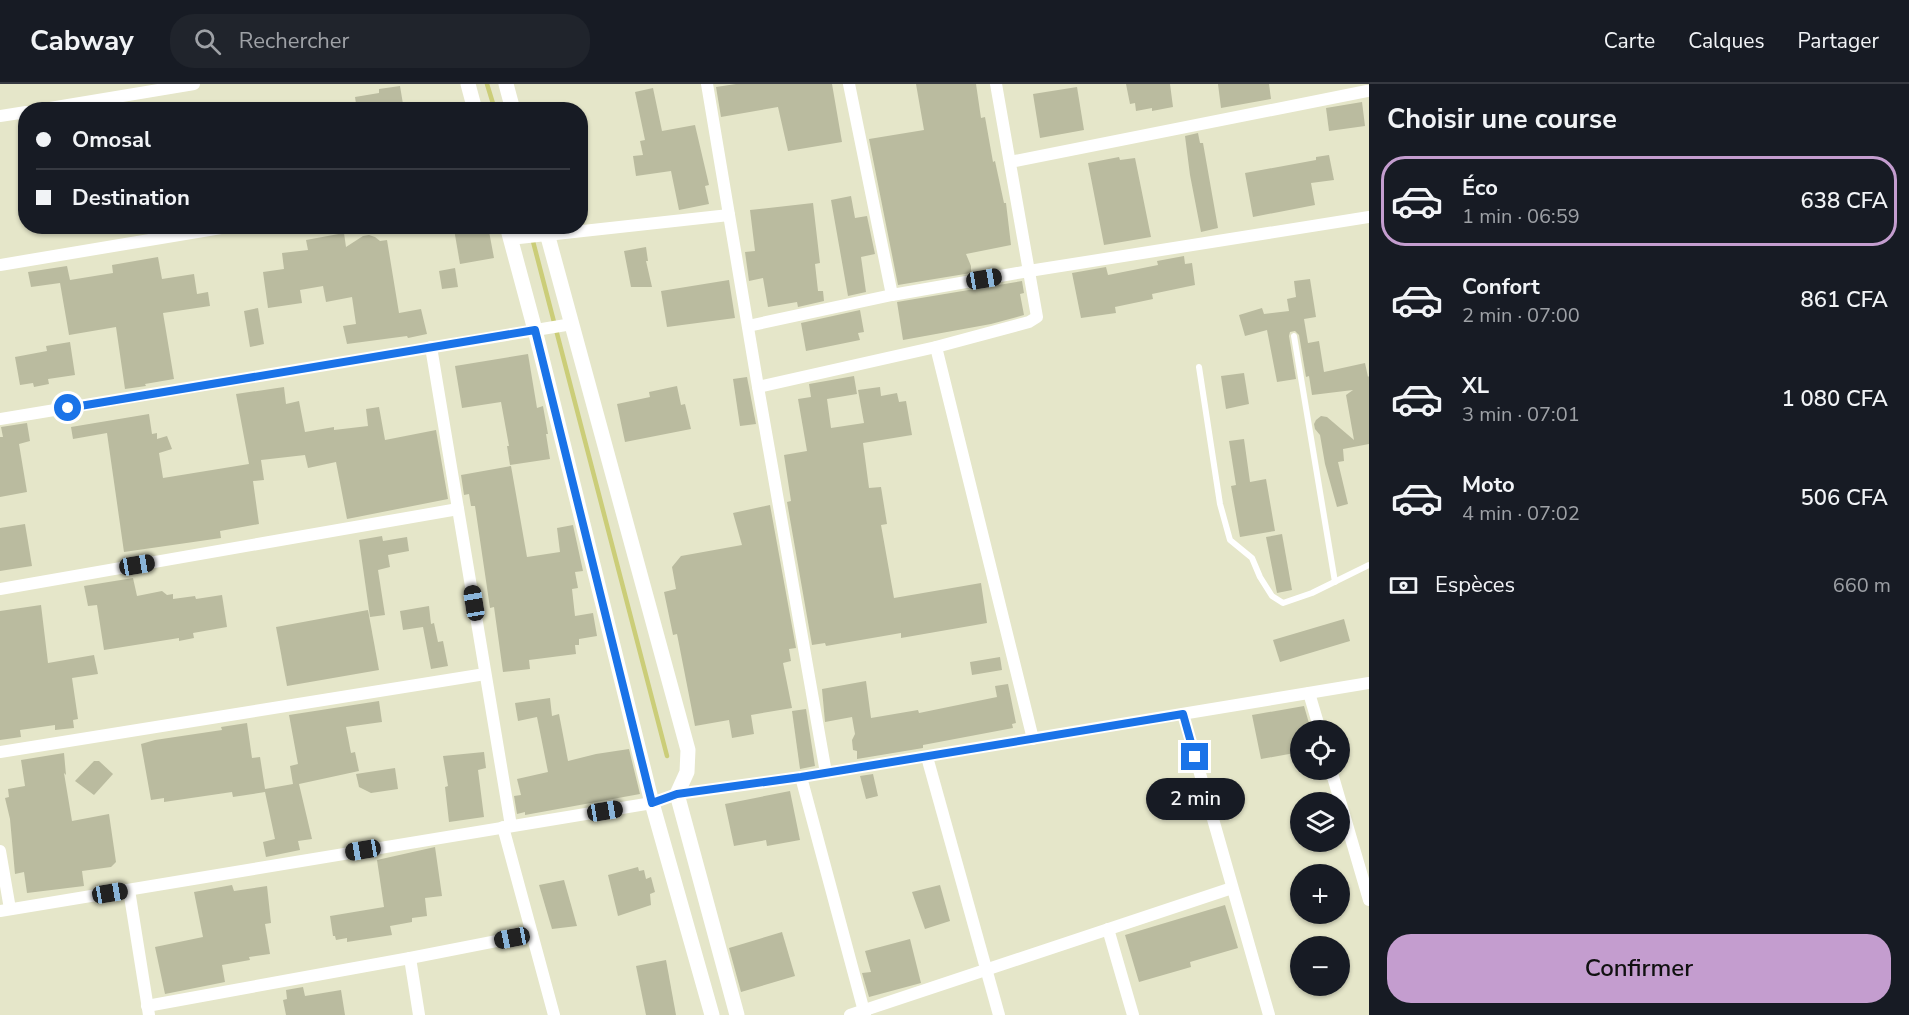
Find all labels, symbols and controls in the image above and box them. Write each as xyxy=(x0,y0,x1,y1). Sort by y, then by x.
search box xyxy=(170,14,590,68)
text: Cabway xyxy=(30,22,134,60)
icon: search xyxy=(191,25,224,58)
text: Rechercher xyxy=(239,26,349,56)
text: Carte xyxy=(1604,27,1655,55)
text: Calques xyxy=(1688,27,1765,55)
text: Partager xyxy=(1798,27,1879,55)
text: Choisir une course xyxy=(1387,101,1617,138)
text: Omosal xyxy=(72,125,151,155)
text: Éco xyxy=(1462,173,1498,203)
icon: car xyxy=(1390,174,1444,228)
text: Destination xyxy=(72,183,190,213)
text: 638 CFA xyxy=(1801,186,1888,216)
text: 1 min · 06:59 xyxy=(1462,203,1580,230)
car xyxy=(965,267,1003,291)
text: Confort xyxy=(1462,272,1540,302)
icon: car xyxy=(1390,273,1444,327)
text: 861 CFA xyxy=(1801,285,1888,315)
text: 2 min · 07:00 xyxy=(1462,302,1580,329)
text: XL xyxy=(1462,371,1489,401)
icon: car xyxy=(1390,372,1444,426)
text: 1 080 CFA xyxy=(1782,384,1888,414)
route start xyxy=(54,394,81,421)
text: 3 min · 07:01 xyxy=(1462,401,1580,428)
text: Moto xyxy=(1462,470,1515,500)
icon: car xyxy=(1390,471,1444,525)
text: 506 CFA xyxy=(1801,483,1888,513)
text: 4 min · 07:02 xyxy=(1462,500,1580,527)
car xyxy=(118,553,156,577)
icon: cash xyxy=(1387,569,1420,602)
text: Espèces xyxy=(1435,570,1515,600)
text: 660 m xyxy=(1833,572,1891,599)
car xyxy=(462,584,486,622)
map controls xyxy=(1290,720,1350,996)
button: locate xyxy=(1290,720,1350,780)
route end xyxy=(1181,743,1208,770)
callout: 2 min xyxy=(1146,778,1244,820)
text: 2 min xyxy=(1170,785,1221,812)
button: layers xyxy=(1290,792,1350,852)
car xyxy=(586,799,624,823)
car xyxy=(344,838,382,862)
button: + xyxy=(1290,864,1350,924)
car xyxy=(91,881,129,905)
car xyxy=(493,926,531,950)
button: Confirmer xyxy=(1387,934,1891,1003)
button: − xyxy=(1290,936,1350,996)

